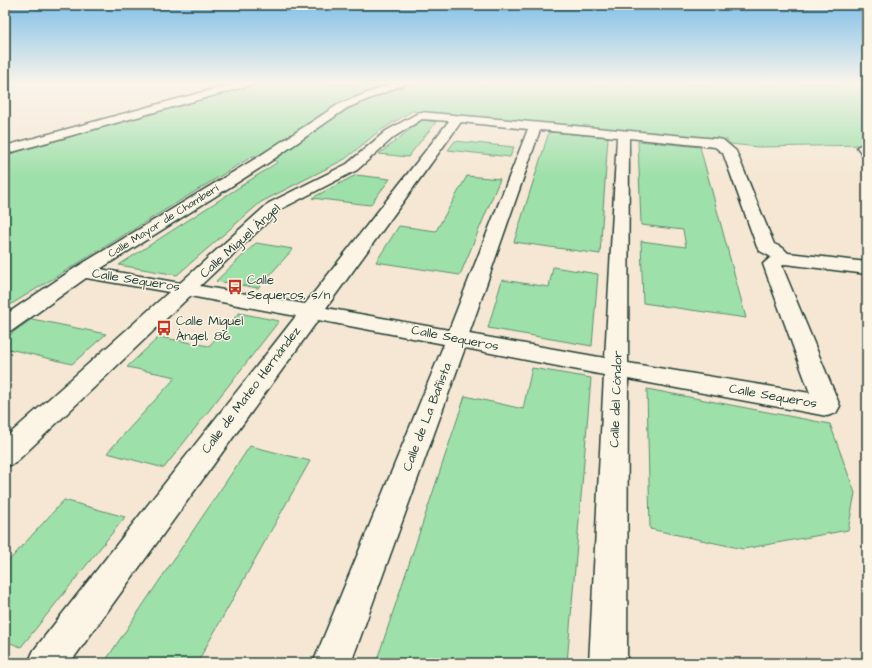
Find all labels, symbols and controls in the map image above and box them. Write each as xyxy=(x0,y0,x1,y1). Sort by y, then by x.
street label: Calle Mayor de Chamberí xyxy=(105,181,222,262)
street label: Calle Miguel Ángel xyxy=(196,200,285,283)
street label: Calle Sequeros xyxy=(91,264,182,296)
place label: Calle Sequeros, s/n xyxy=(247,271,331,304)
bus stop icon: Calle Sequeros, s/n xyxy=(226,278,244,296)
place label: Calle Miguel Ángel, 86 xyxy=(176,312,243,346)
bus stop icon: Calle Miguel Ángel, 86 xyxy=(155,319,173,337)
street label: Calle Sequeros xyxy=(410,321,501,355)
street label: Calle de Mateo Hernández xyxy=(197,322,305,457)
street label: Calle del Cóndor xyxy=(605,350,627,448)
street label: Calle de La Bañista xyxy=(398,360,456,474)
street label: Calle Sequeros xyxy=(728,379,819,413)

